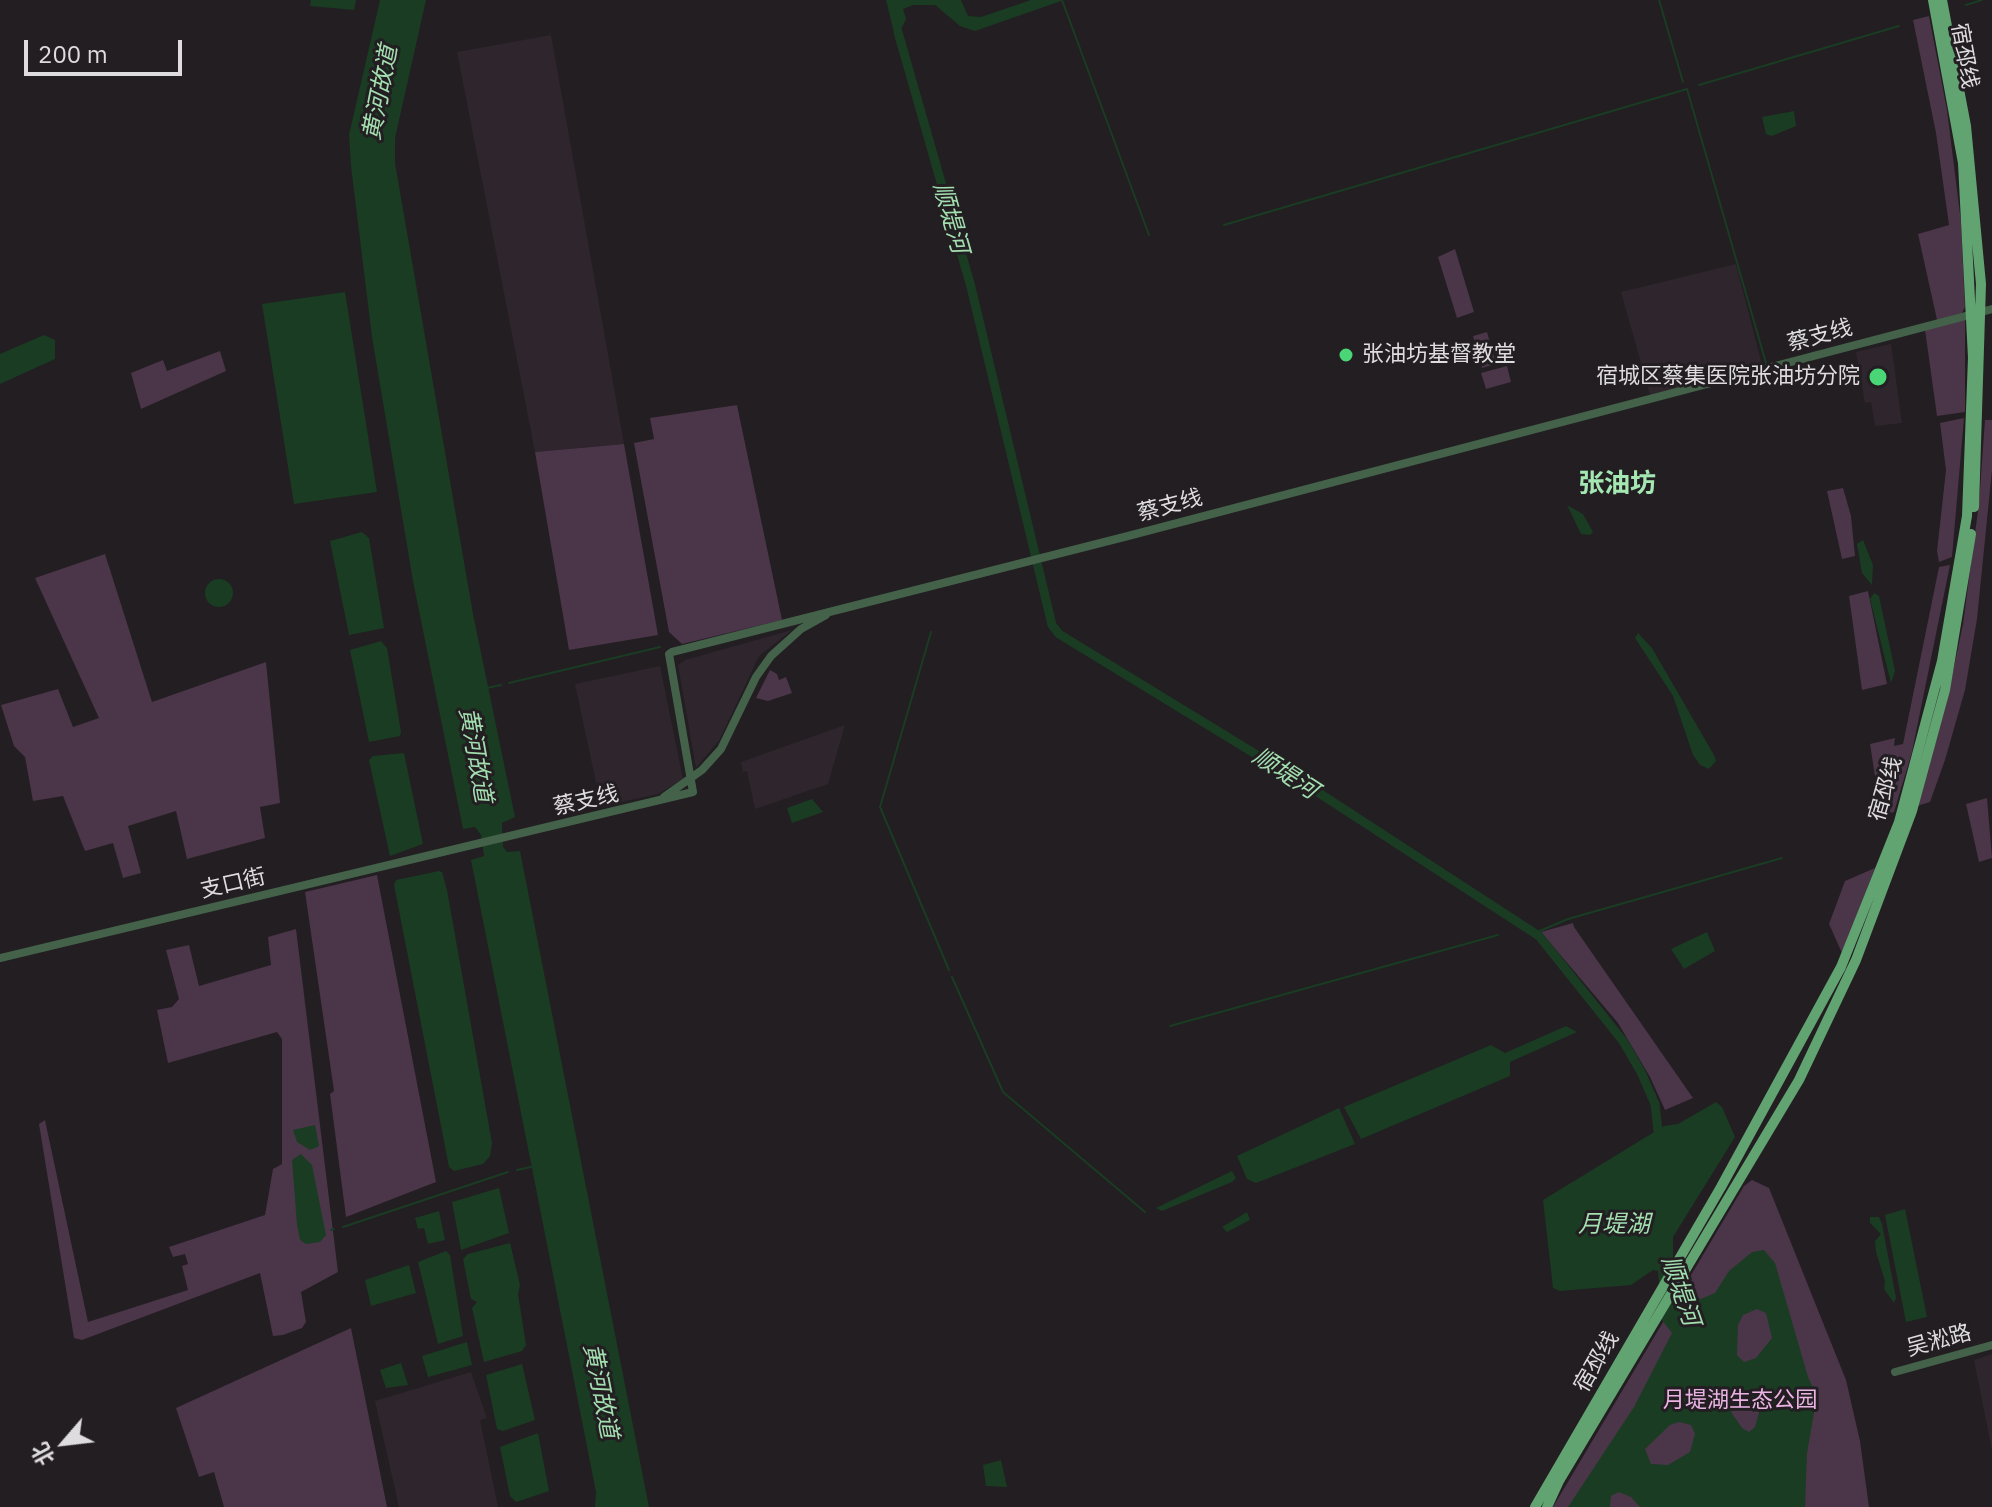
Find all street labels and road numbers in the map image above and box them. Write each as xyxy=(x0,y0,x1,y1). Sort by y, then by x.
street label: 宿邳线 xyxy=(1945,21,1983,91)
street label: 蔡支线 xyxy=(1785,315,1855,357)
street label: 蔡支线 xyxy=(1135,485,1205,527)
street label: 宿邳线 xyxy=(1864,754,1908,824)
street label: 蔡支线 xyxy=(551,781,621,821)
street label: 支口街 xyxy=(198,864,268,904)
street label: 吴淞路 xyxy=(1904,1320,1974,1362)
street label: 宿邳线 xyxy=(1569,1327,1625,1397)

